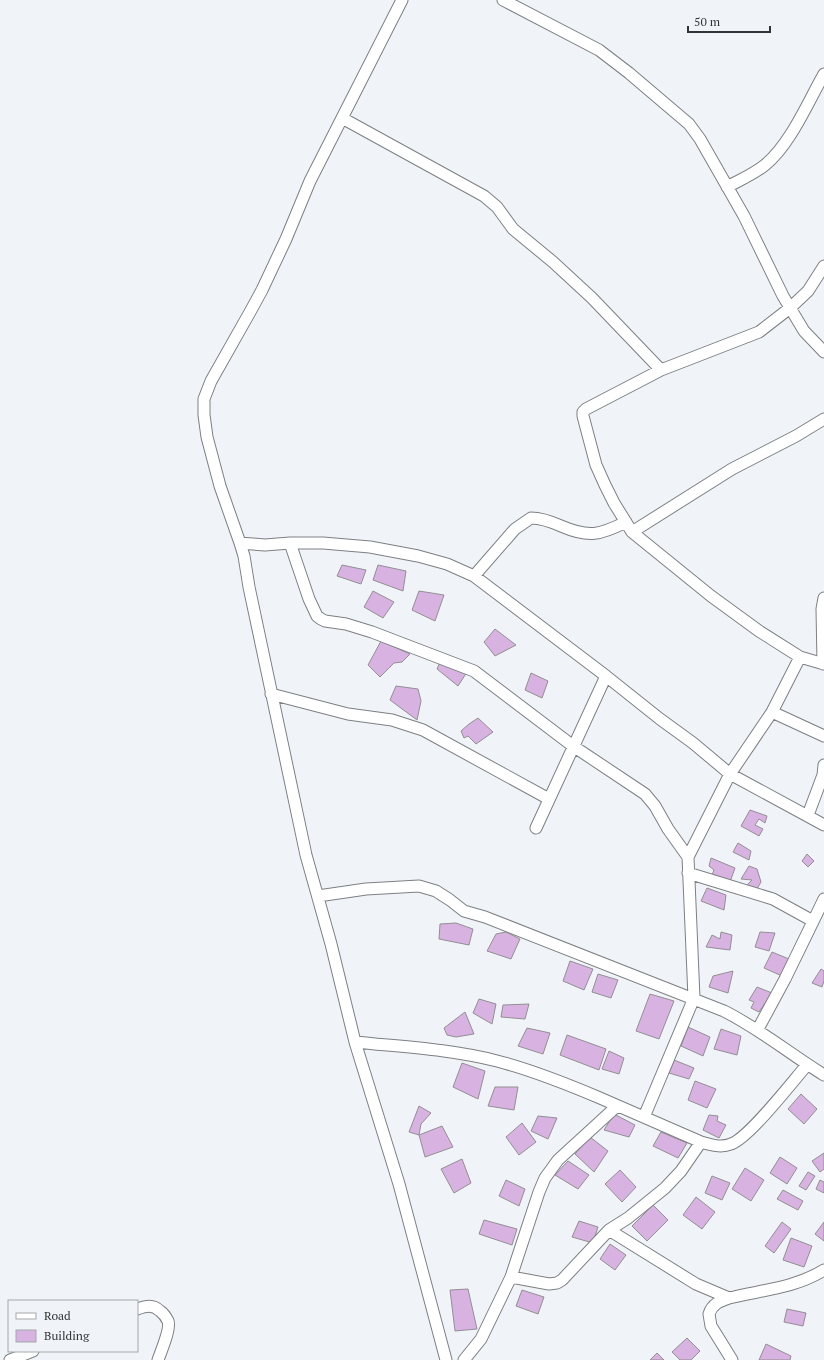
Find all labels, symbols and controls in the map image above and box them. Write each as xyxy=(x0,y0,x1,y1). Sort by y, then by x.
scale bar xyxy=(688,8,770,34)
text: 50 m xyxy=(694,14,721,29)
legend xyxy=(8,1300,138,1352)
text: Road xyxy=(44,1308,71,1323)
text: Building xyxy=(44,1328,90,1343)

